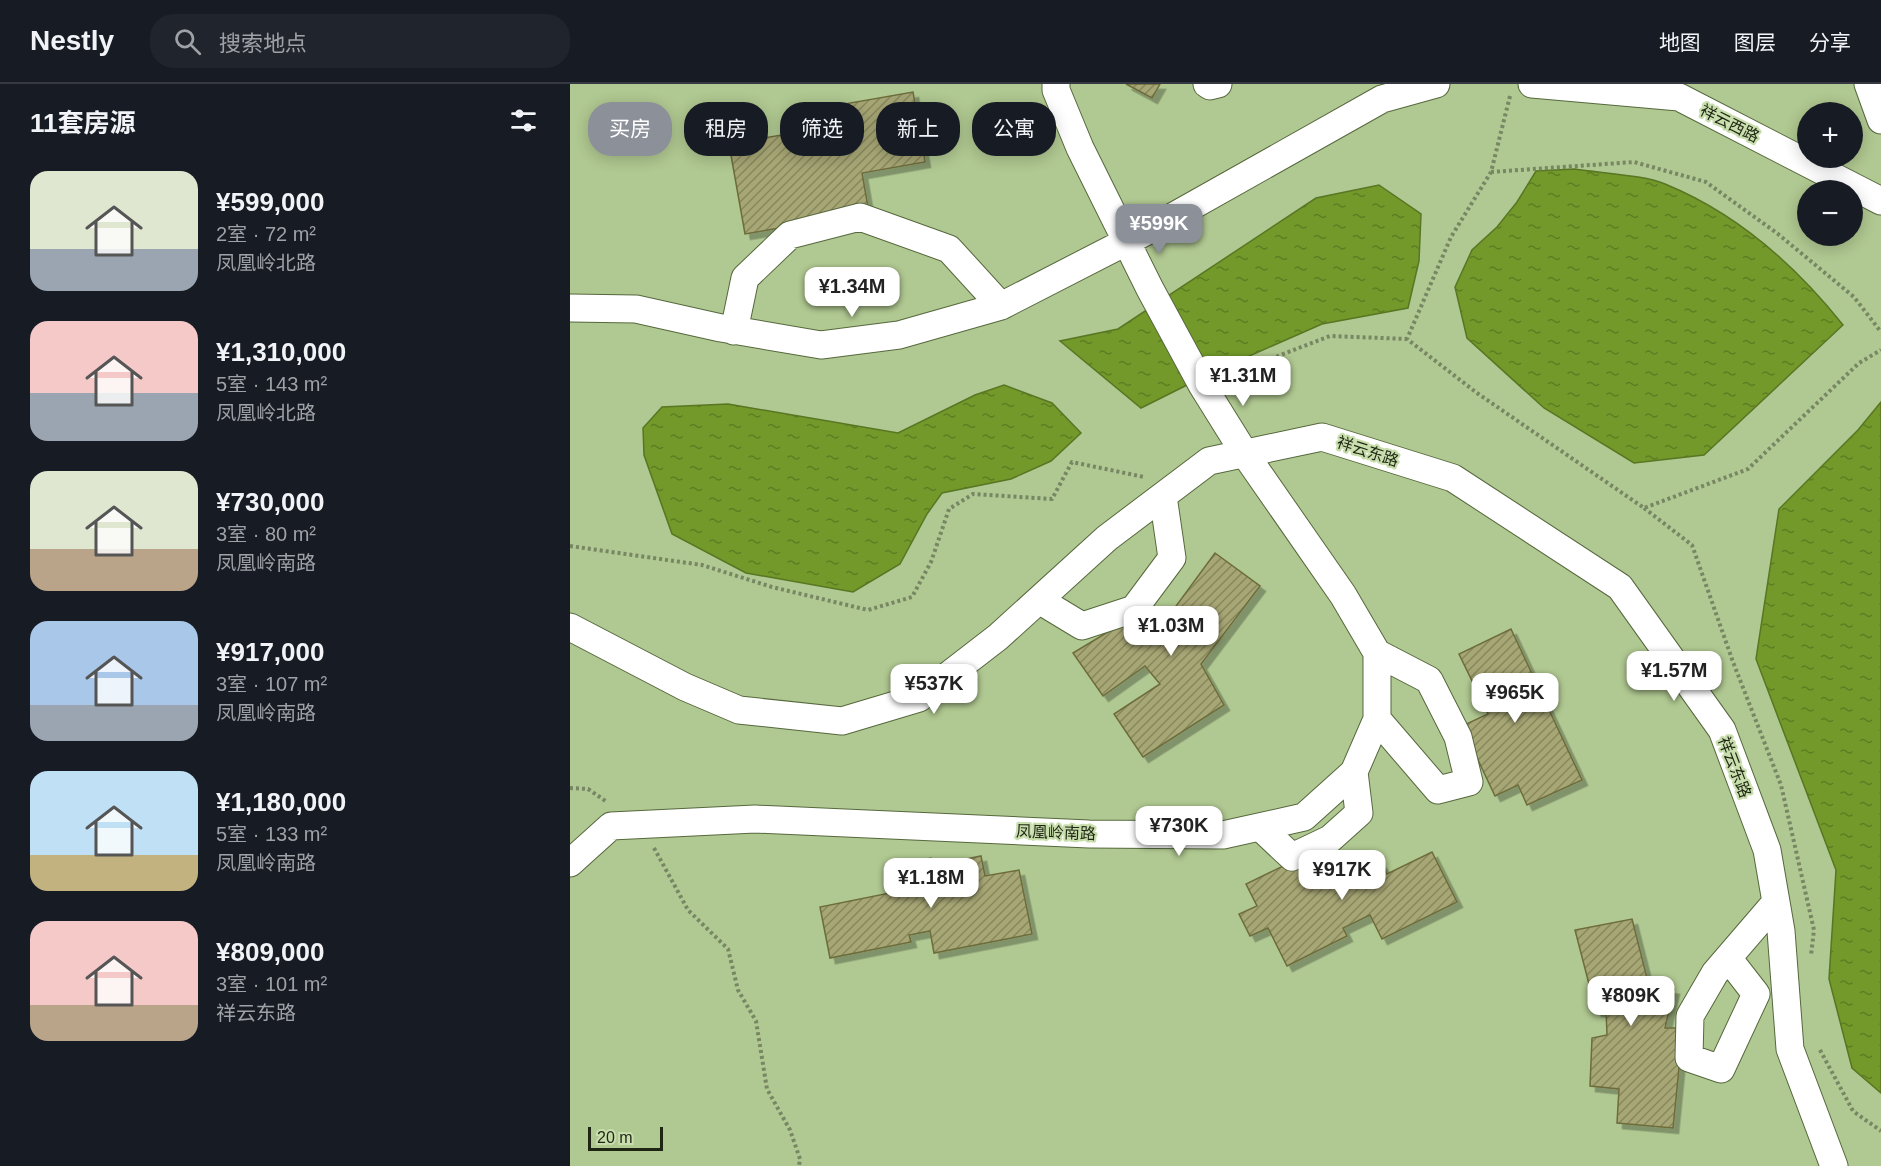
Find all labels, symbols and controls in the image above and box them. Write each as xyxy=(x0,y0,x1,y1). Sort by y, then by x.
search box xyxy=(150,14,570,68)
text: Nestly xyxy=(30,25,114,56)
icon: search xyxy=(171,25,204,58)
text: 搜索地点 xyxy=(219,31,307,56)
text: 地图 xyxy=(1659,31,1701,54)
text: 图层 xyxy=(1734,31,1776,54)
text: 分享 xyxy=(1809,31,1851,54)
street label: 祥云西路 xyxy=(1697,101,1762,146)
chip: 买房 xyxy=(588,102,672,156)
chip: 租房 xyxy=(684,102,768,156)
chip: 筛选 xyxy=(780,102,864,156)
chip: 新上 xyxy=(876,102,960,156)
chip: 公寓 xyxy=(972,102,1056,156)
map controls xyxy=(1797,102,1863,246)
button: + xyxy=(1797,102,1863,168)
icon: filters xyxy=(507,104,540,137)
text: 11套房源 xyxy=(30,108,136,138)
button: − xyxy=(1797,180,1863,246)
text: ¥599,000 xyxy=(216,187,324,217)
icon: home xyxy=(78,195,150,267)
pin: ¥599K xyxy=(1117,204,1201,255)
text: ¥599K xyxy=(1130,212,1188,234)
text: 2室 · 72 m² xyxy=(216,223,316,245)
text: 凤凰岭北路 xyxy=(216,252,316,274)
pin: ¥1.34M xyxy=(803,267,901,318)
text: ¥1.34M xyxy=(819,275,885,297)
text: ¥1,310,000 xyxy=(216,337,346,367)
icon: home xyxy=(78,345,150,417)
pin: ¥1.31M xyxy=(1194,356,1292,407)
text: ¥1.31M xyxy=(1210,364,1276,386)
text: 5室 · 143 m² xyxy=(216,373,327,395)
text: 凤凰岭北路 xyxy=(216,402,316,424)
street label: 祥云东路 xyxy=(1335,434,1401,469)
text: ¥730,000 xyxy=(216,487,324,517)
icon: home xyxy=(78,495,150,567)
text: 3室 · 80 m² xyxy=(216,523,316,545)
text: 凤凰岭南路 xyxy=(216,552,316,574)
pin: ¥1.03M xyxy=(1122,606,1220,657)
text: ¥1.03M xyxy=(1138,614,1204,636)
text: ¥917,000 xyxy=(216,637,324,667)
icon: home xyxy=(78,645,150,717)
pin: ¥1.57M xyxy=(1625,651,1723,702)
text: ¥1.57M xyxy=(1641,659,1707,681)
pin: ¥537K xyxy=(892,664,976,715)
text: ¥537K xyxy=(905,672,963,694)
text: 3室 · 107 m² xyxy=(216,673,327,695)
pin: ¥965K xyxy=(1473,673,1557,724)
text: ¥965K xyxy=(1486,681,1544,703)
text: 凤凰岭南路 xyxy=(216,702,316,724)
street label: 祥云东路 xyxy=(1715,734,1754,800)
text: ¥1,180,000 xyxy=(216,787,346,817)
icon: home xyxy=(78,795,150,867)
pin: ¥730K xyxy=(1137,806,1221,857)
text: ¥730K xyxy=(1150,814,1208,836)
text: 5室 · 133 m² xyxy=(216,823,327,845)
street label: 凤凰岭南路 xyxy=(1016,823,1096,842)
pin: ¥917K xyxy=(1300,850,1384,901)
text: 凤凰岭南路 xyxy=(216,852,316,874)
pin: ¥1.18M xyxy=(882,858,980,909)
text: ¥917K xyxy=(1313,858,1371,880)
text: ¥1.18M xyxy=(898,866,964,888)
text: ¥809,000 xyxy=(216,937,324,967)
icon: home xyxy=(78,945,150,1017)
text: 3室 · 101 m² xyxy=(216,973,327,995)
pin: ¥809K xyxy=(1589,976,1673,1027)
text: ¥809K xyxy=(1602,984,1660,1006)
text: 祥云东路 xyxy=(216,1002,296,1024)
scale bar xyxy=(588,1124,663,1152)
text: 20 m xyxy=(597,1129,633,1146)

